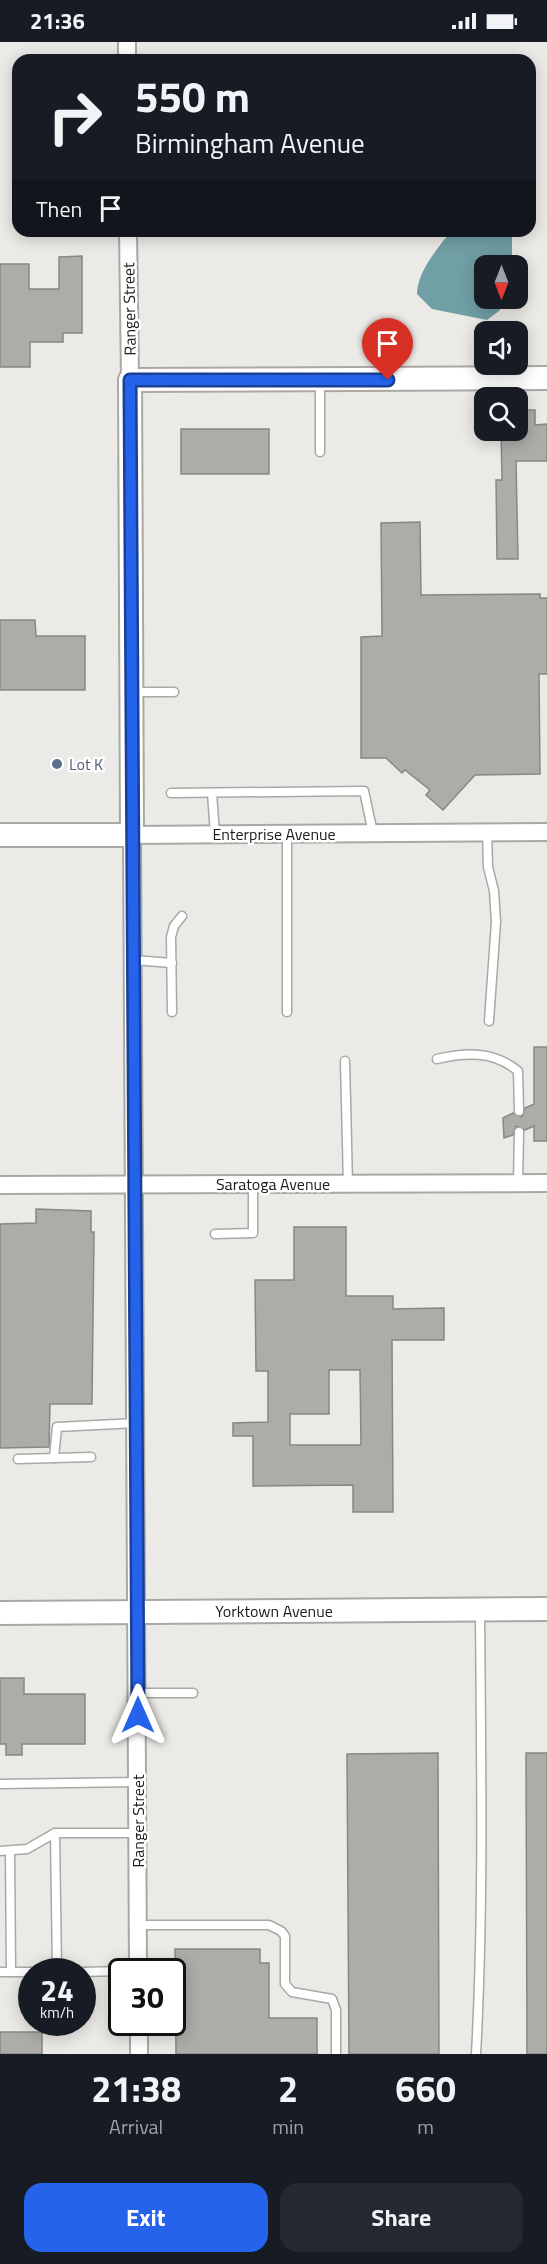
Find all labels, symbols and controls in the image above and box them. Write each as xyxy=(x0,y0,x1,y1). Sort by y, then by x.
text: 21:36 xyxy=(30,4,85,38)
text: 550 m xyxy=(135,64,250,128)
icon: right xyxy=(36,78,114,156)
text: Birmingham Avenue xyxy=(135,122,365,163)
text: Then xyxy=(36,192,82,226)
icon: arrive xyxy=(94,192,127,225)
north arrow xyxy=(474,255,528,309)
map controls xyxy=(474,255,528,441)
street label: Ranger Street xyxy=(116,262,142,356)
pin xyxy=(362,318,413,380)
button: sound xyxy=(474,321,528,375)
icon: arrive xyxy=(371,327,404,360)
button: search xyxy=(474,387,528,441)
place label: Lot K xyxy=(69,752,103,776)
marker: Lot K xyxy=(50,757,64,771)
street label: Enterprise Avenue xyxy=(212,822,336,846)
street label: Saratoga Avenue xyxy=(216,1172,330,1196)
street label: Yorktown Avenue xyxy=(215,1599,333,1623)
position arrow xyxy=(106,1683,170,1747)
street label: Ranger Street xyxy=(126,1774,150,1868)
speed limit sign: 30 xyxy=(108,1958,186,2036)
text: 24 xyxy=(40,1967,74,2013)
text: km/h xyxy=(40,2001,74,2024)
text: 21:38 xyxy=(91,2061,181,2116)
text: 2 xyxy=(278,2061,298,2116)
text: 660 xyxy=(395,2061,456,2116)
text: Arrival xyxy=(109,2111,163,2142)
text: min xyxy=(272,2111,304,2142)
text: m xyxy=(417,2111,434,2142)
button: Exit xyxy=(24,2183,268,2252)
button: Share xyxy=(280,2183,523,2252)

